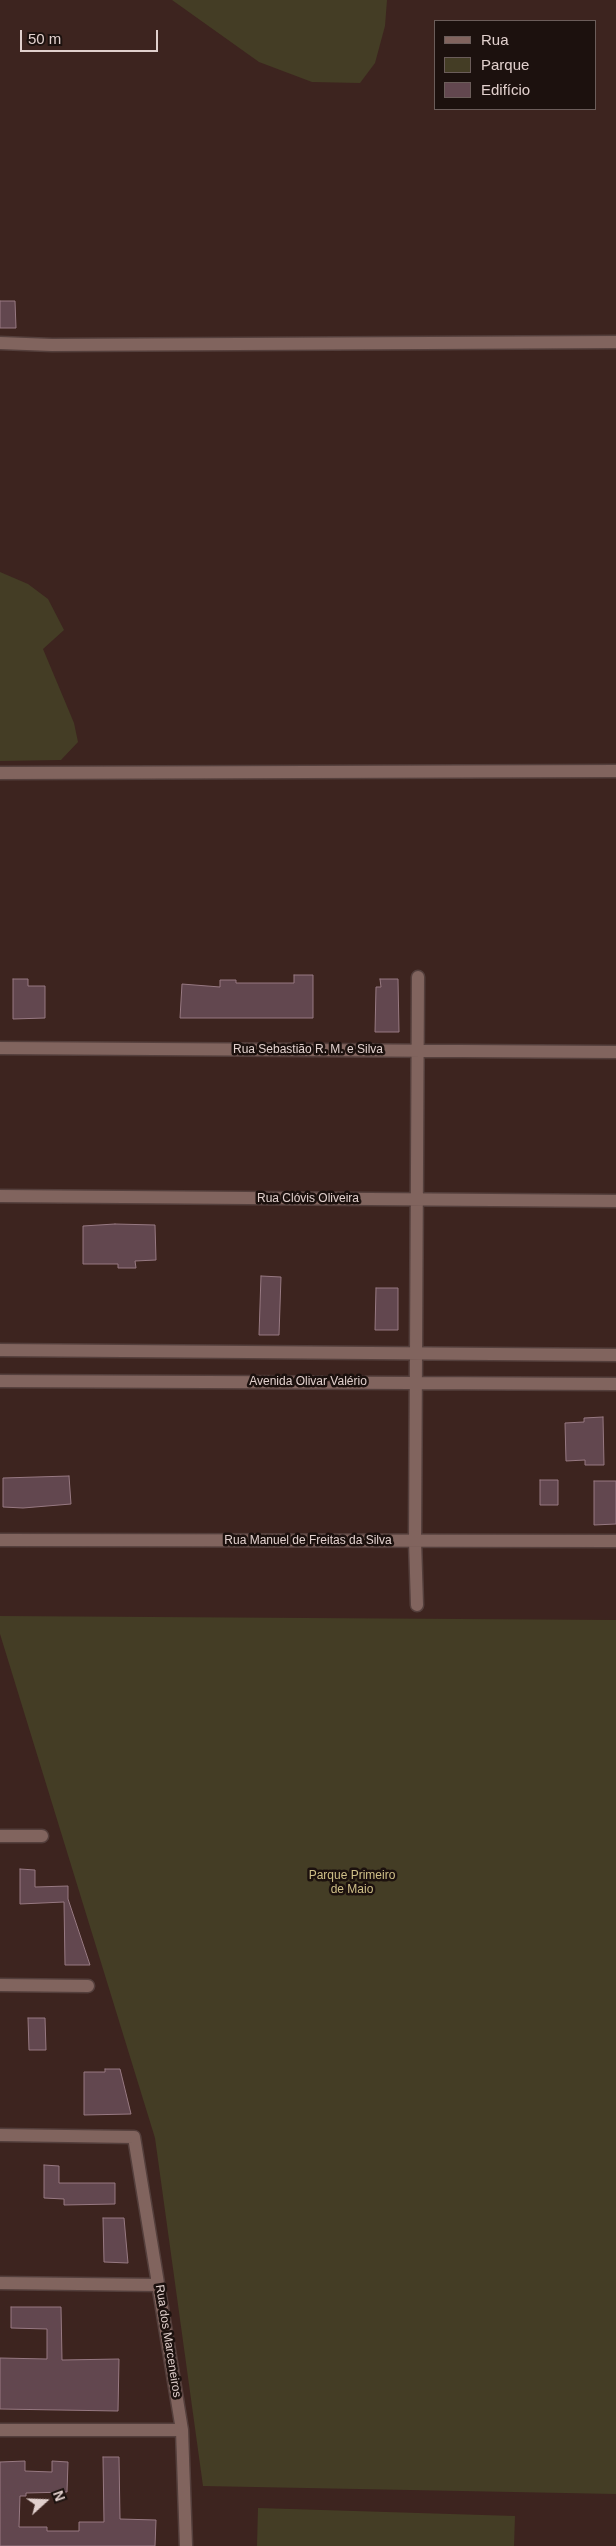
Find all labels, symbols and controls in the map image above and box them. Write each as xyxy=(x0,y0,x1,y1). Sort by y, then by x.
scale bar xyxy=(22,20,160,52)
legend xyxy=(434,20,596,110)
text: 50 m xyxy=(28,30,61,47)
text: Rua xyxy=(481,31,509,48)
text: Parque xyxy=(481,56,529,73)
text: Edifício xyxy=(481,81,530,98)
street label: Rua Sebastião R. M. e Silva xyxy=(233,1043,383,1057)
street label: Rua Clóvis Oliveira xyxy=(257,1192,359,1206)
street label: Avenida Olivar Valério xyxy=(249,1375,367,1389)
street label: Rua Manuel de Freitas da Silva xyxy=(224,1534,392,1548)
park label: Parque Primeiro de Maio xyxy=(309,1869,395,1897)
street label: Rua dos Marceneiros xyxy=(152,2284,184,2398)
north arrow xyxy=(20,2476,70,2526)
text: N xyxy=(50,2488,68,2503)

